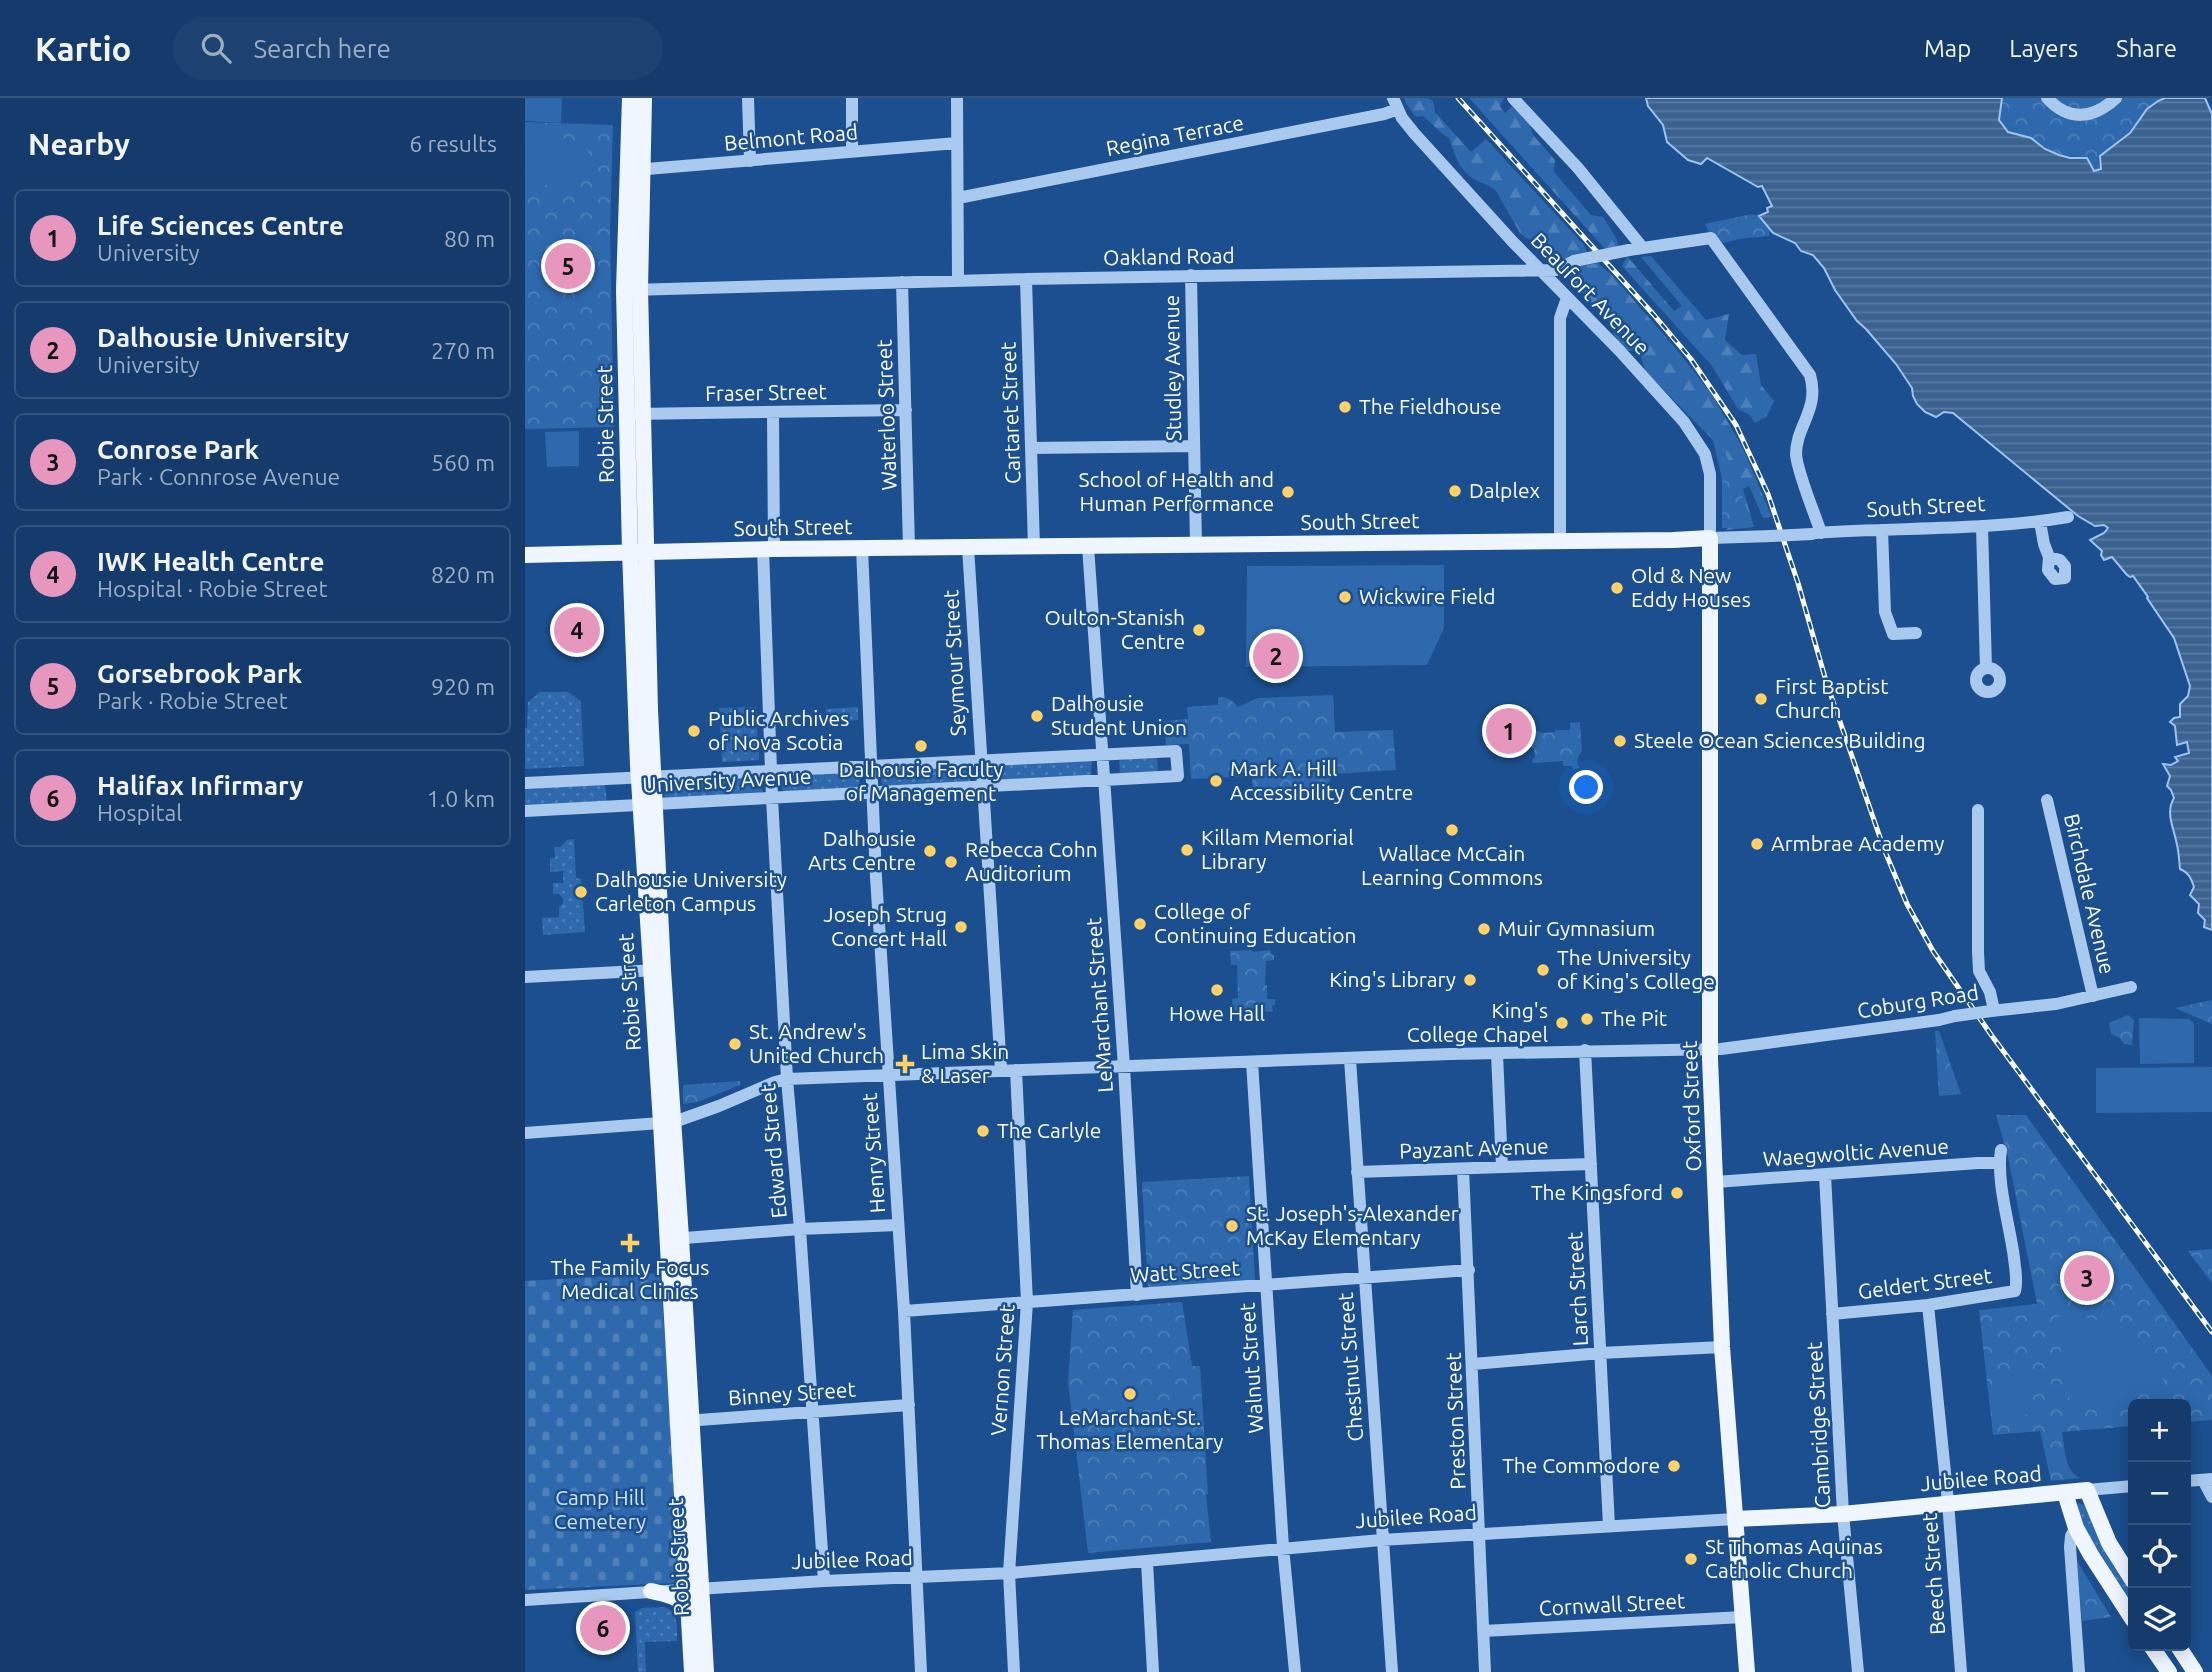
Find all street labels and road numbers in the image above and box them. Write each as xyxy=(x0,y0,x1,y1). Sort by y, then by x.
street label: Regina Terrace xyxy=(1104,110,1246,160)
street label: Belmont Road xyxy=(723,119,859,155)
street label: Beaufort Avenue xyxy=(1527,228,1655,359)
street label: Oakland Road xyxy=(1103,243,1235,269)
street label: Studley Avenue xyxy=(1159,295,1185,441)
street label: Waterloo Street xyxy=(871,339,901,491)
street label: Cartaret Street xyxy=(996,342,1024,484)
street label: Robie Street xyxy=(592,365,618,483)
street label: Fraser Street xyxy=(705,379,827,405)
street label: South Street xyxy=(1866,491,1986,521)
street label: South Street xyxy=(1300,508,1420,534)
street label: South Street xyxy=(733,514,853,540)
street label: Seymour Street xyxy=(938,589,970,737)
street label: University Avenue xyxy=(642,764,812,796)
street label: Birchdale Avenue xyxy=(2060,811,2120,976)
street label: LeMarchant Street xyxy=(1081,917,1117,1093)
street label: Robie Street xyxy=(613,933,645,1052)
street label: Coburg Road xyxy=(1855,980,1980,1022)
street label: Oxford Street xyxy=(1677,1040,1705,1172)
street label: Edward Street xyxy=(755,1083,791,1219)
street label: Henry Street xyxy=(857,1092,889,1214)
street label: Payzant Avenue xyxy=(1399,1133,1549,1163)
street label: Waegwoltic Avenue xyxy=(1762,1134,1950,1170)
street label: Larch Street xyxy=(1562,1231,1592,1347)
street label: Watt Street xyxy=(1129,1255,1241,1287)
street label: Geldert Street xyxy=(1857,1263,1993,1303)
street label: Chestnut Street xyxy=(1333,1292,1367,1442)
street label: Walnut Street xyxy=(1234,1302,1268,1434)
street label: Vernon Street xyxy=(985,1303,1019,1437)
street label: Cambridge Street xyxy=(1802,1341,1834,1509)
street label: Preston Street xyxy=(1441,1352,1469,1490)
street label: Binney Street xyxy=(727,1377,856,1409)
street label: Jubilee Road xyxy=(1919,1461,2043,1495)
street label: Robie Street xyxy=(663,1498,693,1616)
street label: Jubilee Road xyxy=(1354,1500,1477,1532)
street label: Beech Street xyxy=(1917,1513,1949,1636)
street label: Jubilee Road xyxy=(791,1545,913,1573)
street label: Cornwall Street xyxy=(1538,1588,1686,1620)

